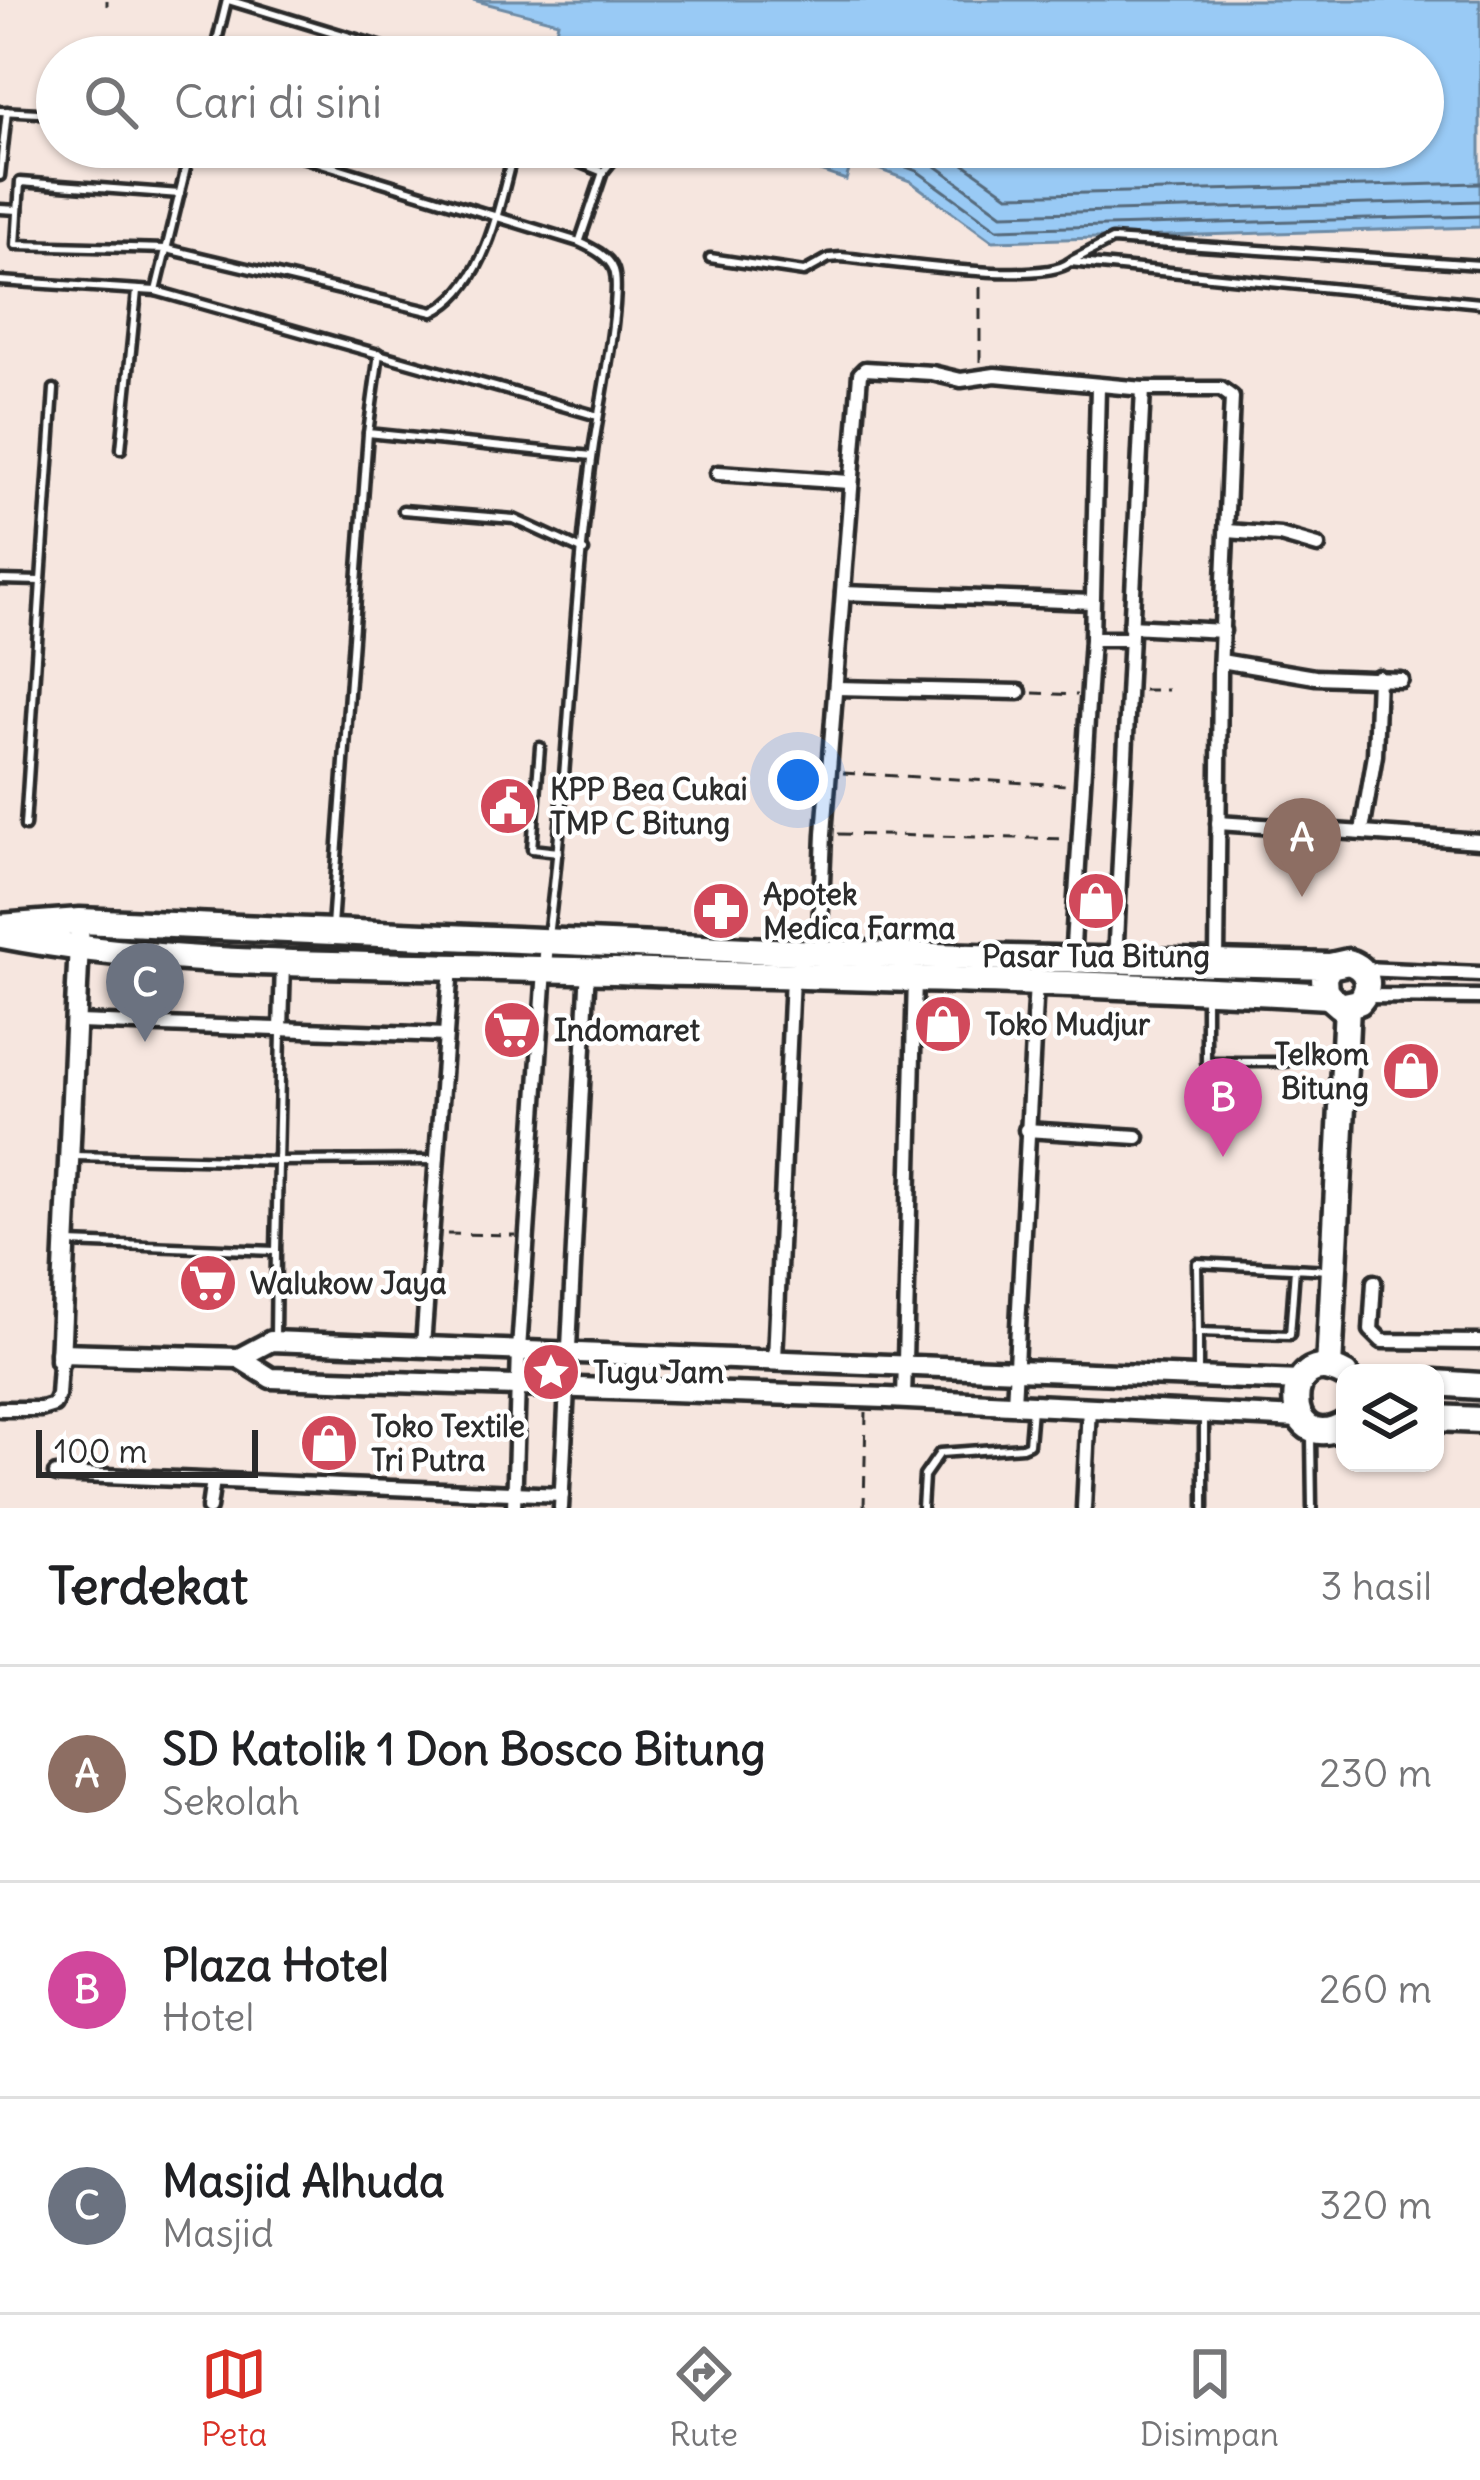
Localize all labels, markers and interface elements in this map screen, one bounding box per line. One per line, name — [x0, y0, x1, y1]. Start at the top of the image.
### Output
search box — [36, 36, 1444, 168]
icon: search — [78, 69, 144, 135]
text: Cari di sini — [174, 74, 382, 130]
your location — [768, 750, 828, 810]
place label: KPP Bea Cukai TMP C Bitung — [550, 770, 748, 842]
public building icon: KPP Bea Cukai TMP C Bitung — [477, 775, 539, 837]
pin: A — [1263, 798, 1341, 897]
shop icon: Pasar Tua Bitung — [1065, 870, 1127, 932]
place label: Apotek Medica Farma — [763, 875, 955, 947]
pharmacy icon: Apotek Medica Farma — [690, 880, 752, 942]
place label: Pasar Tua Bitung — [982, 937, 1210, 975]
pin: C — [106, 943, 184, 1042]
shop icon: Toko Mudjur — [912, 993, 974, 1055]
supermarket icon: Indomaret — [481, 999, 543, 1061]
place label: Toko Mudjur — [985, 1005, 1151, 1043]
place label: Indomaret — [554, 1011, 700, 1049]
place label: Telkom Bitung — [1274, 1035, 1369, 1107]
shop icon: Telkom Bitung — [1380, 1040, 1442, 1102]
pin: B — [1184, 1058, 1262, 1157]
supermarket icon: Walukow Jaya — [177, 1252, 239, 1314]
place label: Walukow Jaya — [250, 1264, 447, 1302]
place icon: Tugu Jam — [520, 1341, 582, 1403]
place label: Tugu Jam — [593, 1353, 724, 1391]
map controls — [1336, 1364, 1444, 1472]
button: layers — [1336, 1364, 1444, 1472]
place label: Toko Textile Tri Putra — [371, 1407, 525, 1479]
shop icon: Toko Textile Tri Putra — [298, 1412, 360, 1474]
scale bar — [36, 1424, 258, 1477]
text: 100 m — [54, 1430, 147, 1472]
text: Terdekat — [48, 1554, 248, 1618]
text: 3 hasil — [1321, 1562, 1432, 1611]
text: SD Katolik 1 Don Bosco Bitung — [162, 1721, 766, 1777]
text: A — [74, 1749, 100, 1798]
text: 230 m — [1319, 1749, 1432, 1798]
text: Sekolah — [162, 1777, 300, 1826]
text: Plaza Hotel — [162, 1937, 389, 1993]
text: B — [74, 1965, 100, 2014]
text: 260 m — [1319, 1965, 1432, 2014]
text: Hotel — [162, 1993, 254, 2042]
text: Masjid Alhuda — [162, 2153, 445, 2209]
text: C — [74, 2181, 100, 2230]
text: 320 m — [1319, 2181, 1432, 2230]
text: Masjid — [162, 2209, 274, 2258]
tab: Peta — [201, 2341, 267, 2455]
tab: Rute — [669, 2341, 738, 2455]
tab: Disimpan — [1140, 2341, 1279, 2455]

